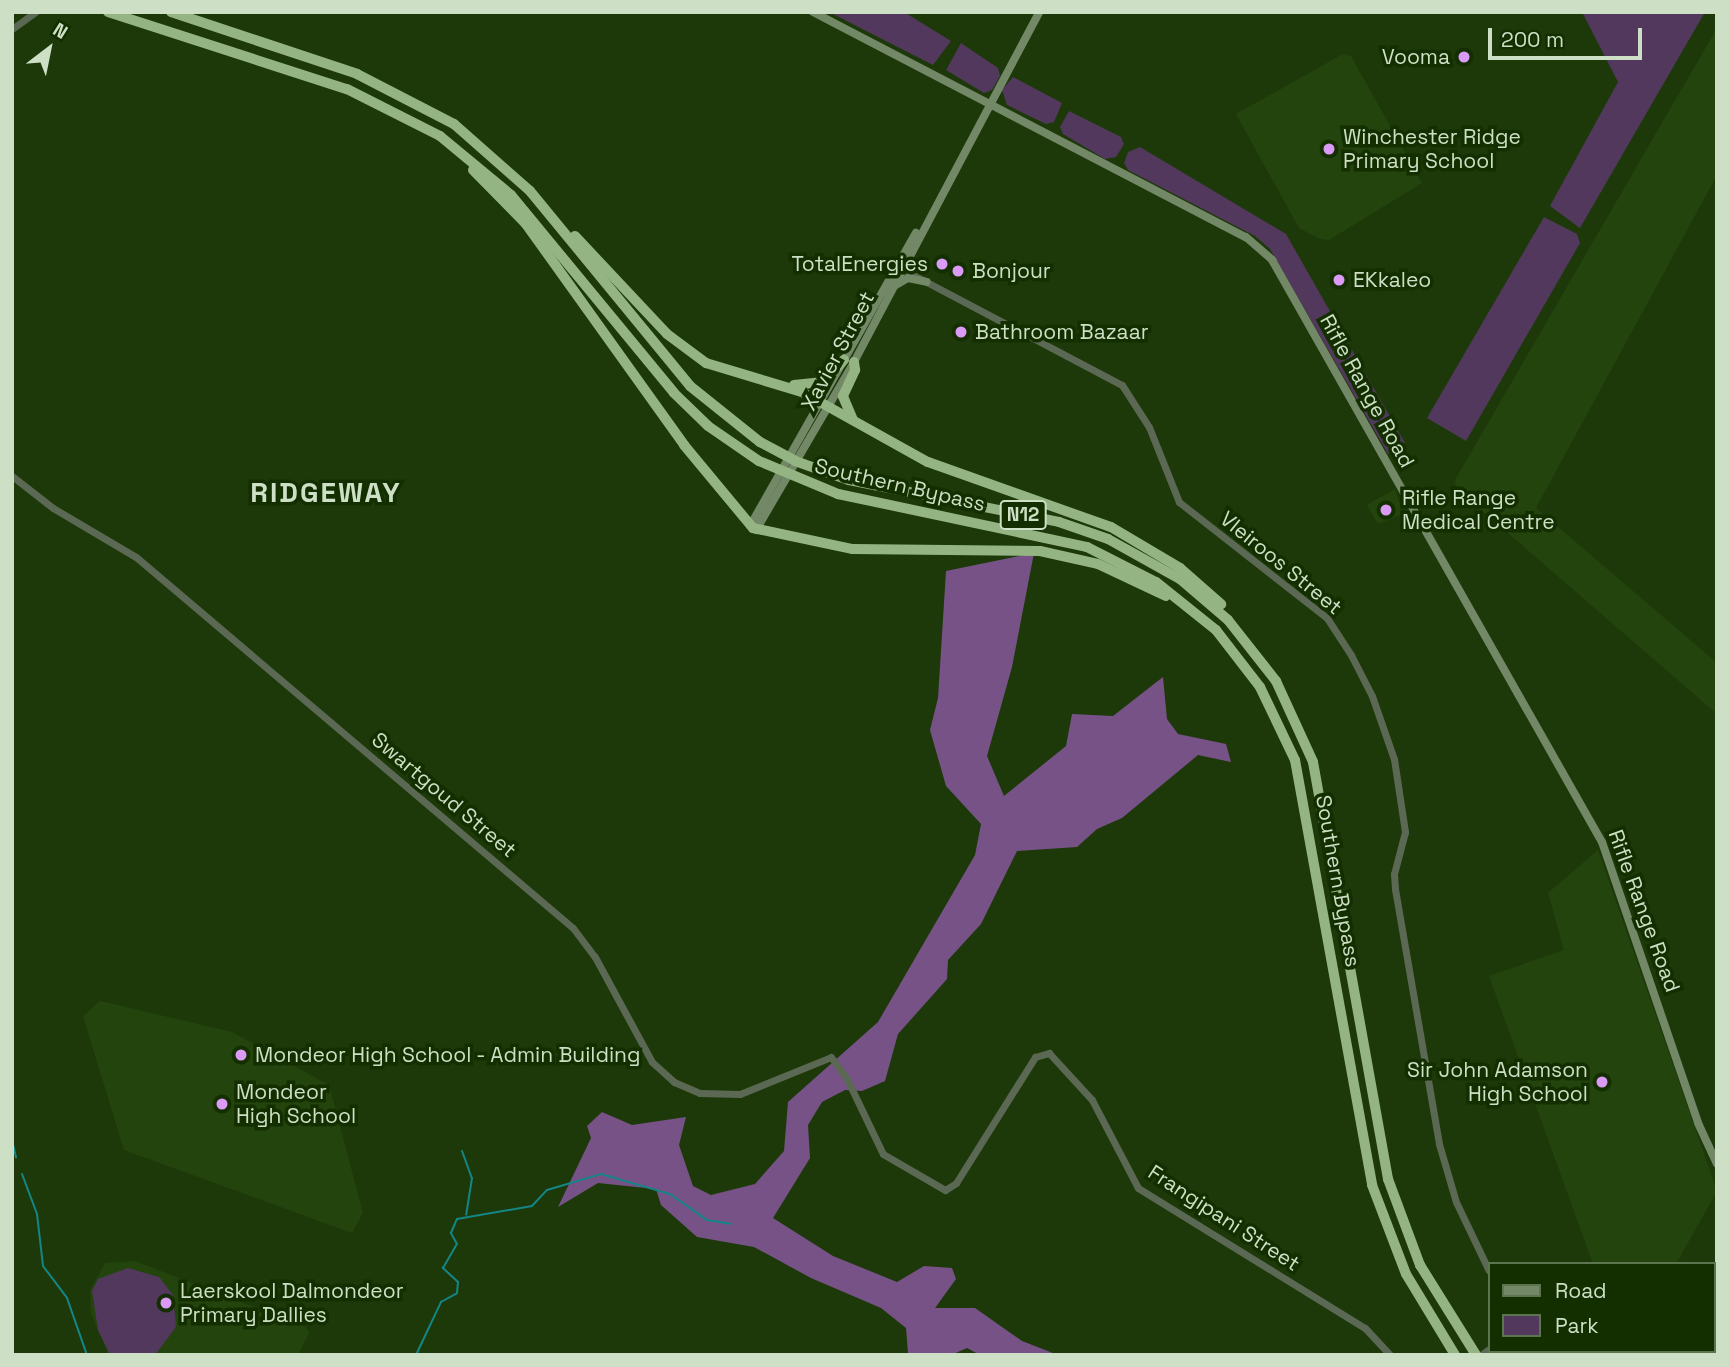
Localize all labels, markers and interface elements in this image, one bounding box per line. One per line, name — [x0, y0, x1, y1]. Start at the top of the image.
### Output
north arrow — [14, 14, 84, 84]
scale bar — [1491, 14, 1645, 58]
text: N — [48, 17, 72, 45]
text: 200 m — [1501, 26, 1564, 53]
place label: Vooma — [1382, 44, 1450, 70]
marker: Vooma — [1456, 49, 1472, 65]
place label: Winchester Ridge Primary School — [1343, 124, 1521, 174]
marker: Winchester Ridge Primary School — [1321, 141, 1337, 157]
place label: TotalEnergies — [792, 251, 928, 277]
marker: TotalEnergies — [934, 256, 950, 272]
place label: Bonjour — [972, 258, 1051, 284]
marker: Bonjour — [950, 263, 966, 279]
place label: EKkaleo — [1353, 267, 1431, 293]
marker: EKkaleo — [1331, 272, 1347, 288]
street label: Xavier Street — [796, 287, 880, 415]
street label: Rifle Range Road — [1314, 310, 1420, 472]
place label: Bathroom Bazaar — [975, 319, 1149, 345]
marker: Bathroom Bazaar — [953, 324, 969, 340]
street label: Southern Bypass — [812, 453, 988, 517]
district label: RIDGEWAY — [251, 475, 401, 509]
place label: Rifle Range Medical Centre — [1402, 485, 1555, 535]
road number: N12 — [998, 500, 1048, 530]
marker: Rifle Range Medical Centre — [1376, 500, 1396, 520]
street label: Vleiroos Street — [1215, 506, 1347, 620]
street label: Swartgoud Street — [366, 727, 522, 863]
street label: Southern Bypass — [1310, 793, 1366, 969]
street label: Rifle Range Road — [1603, 826, 1685, 996]
place label: Mondeor High School - Admin Building — [255, 1042, 642, 1068]
marker: Mondeor High School - Admin Building — [233, 1047, 249, 1063]
place label: Sir John Adamson High School — [1407, 1057, 1588, 1107]
marker: Sir John Adamson High School — [1594, 1074, 1610, 1090]
place label: Mondeor High School — [236, 1079, 356, 1129]
marker: Mondeor High School — [214, 1096, 230, 1112]
street label: Frangipani Street — [1143, 1160, 1305, 1276]
legend — [1488, 1262, 1715, 1353]
text: Road — [1555, 1277, 1607, 1304]
place label: Laerskool Dalmondeor Primary Dallies — [180, 1278, 404, 1328]
marker: Laerskool Dalmondeor Primary Dallies — [158, 1295, 174, 1311]
text: Park — [1555, 1312, 1599, 1339]

